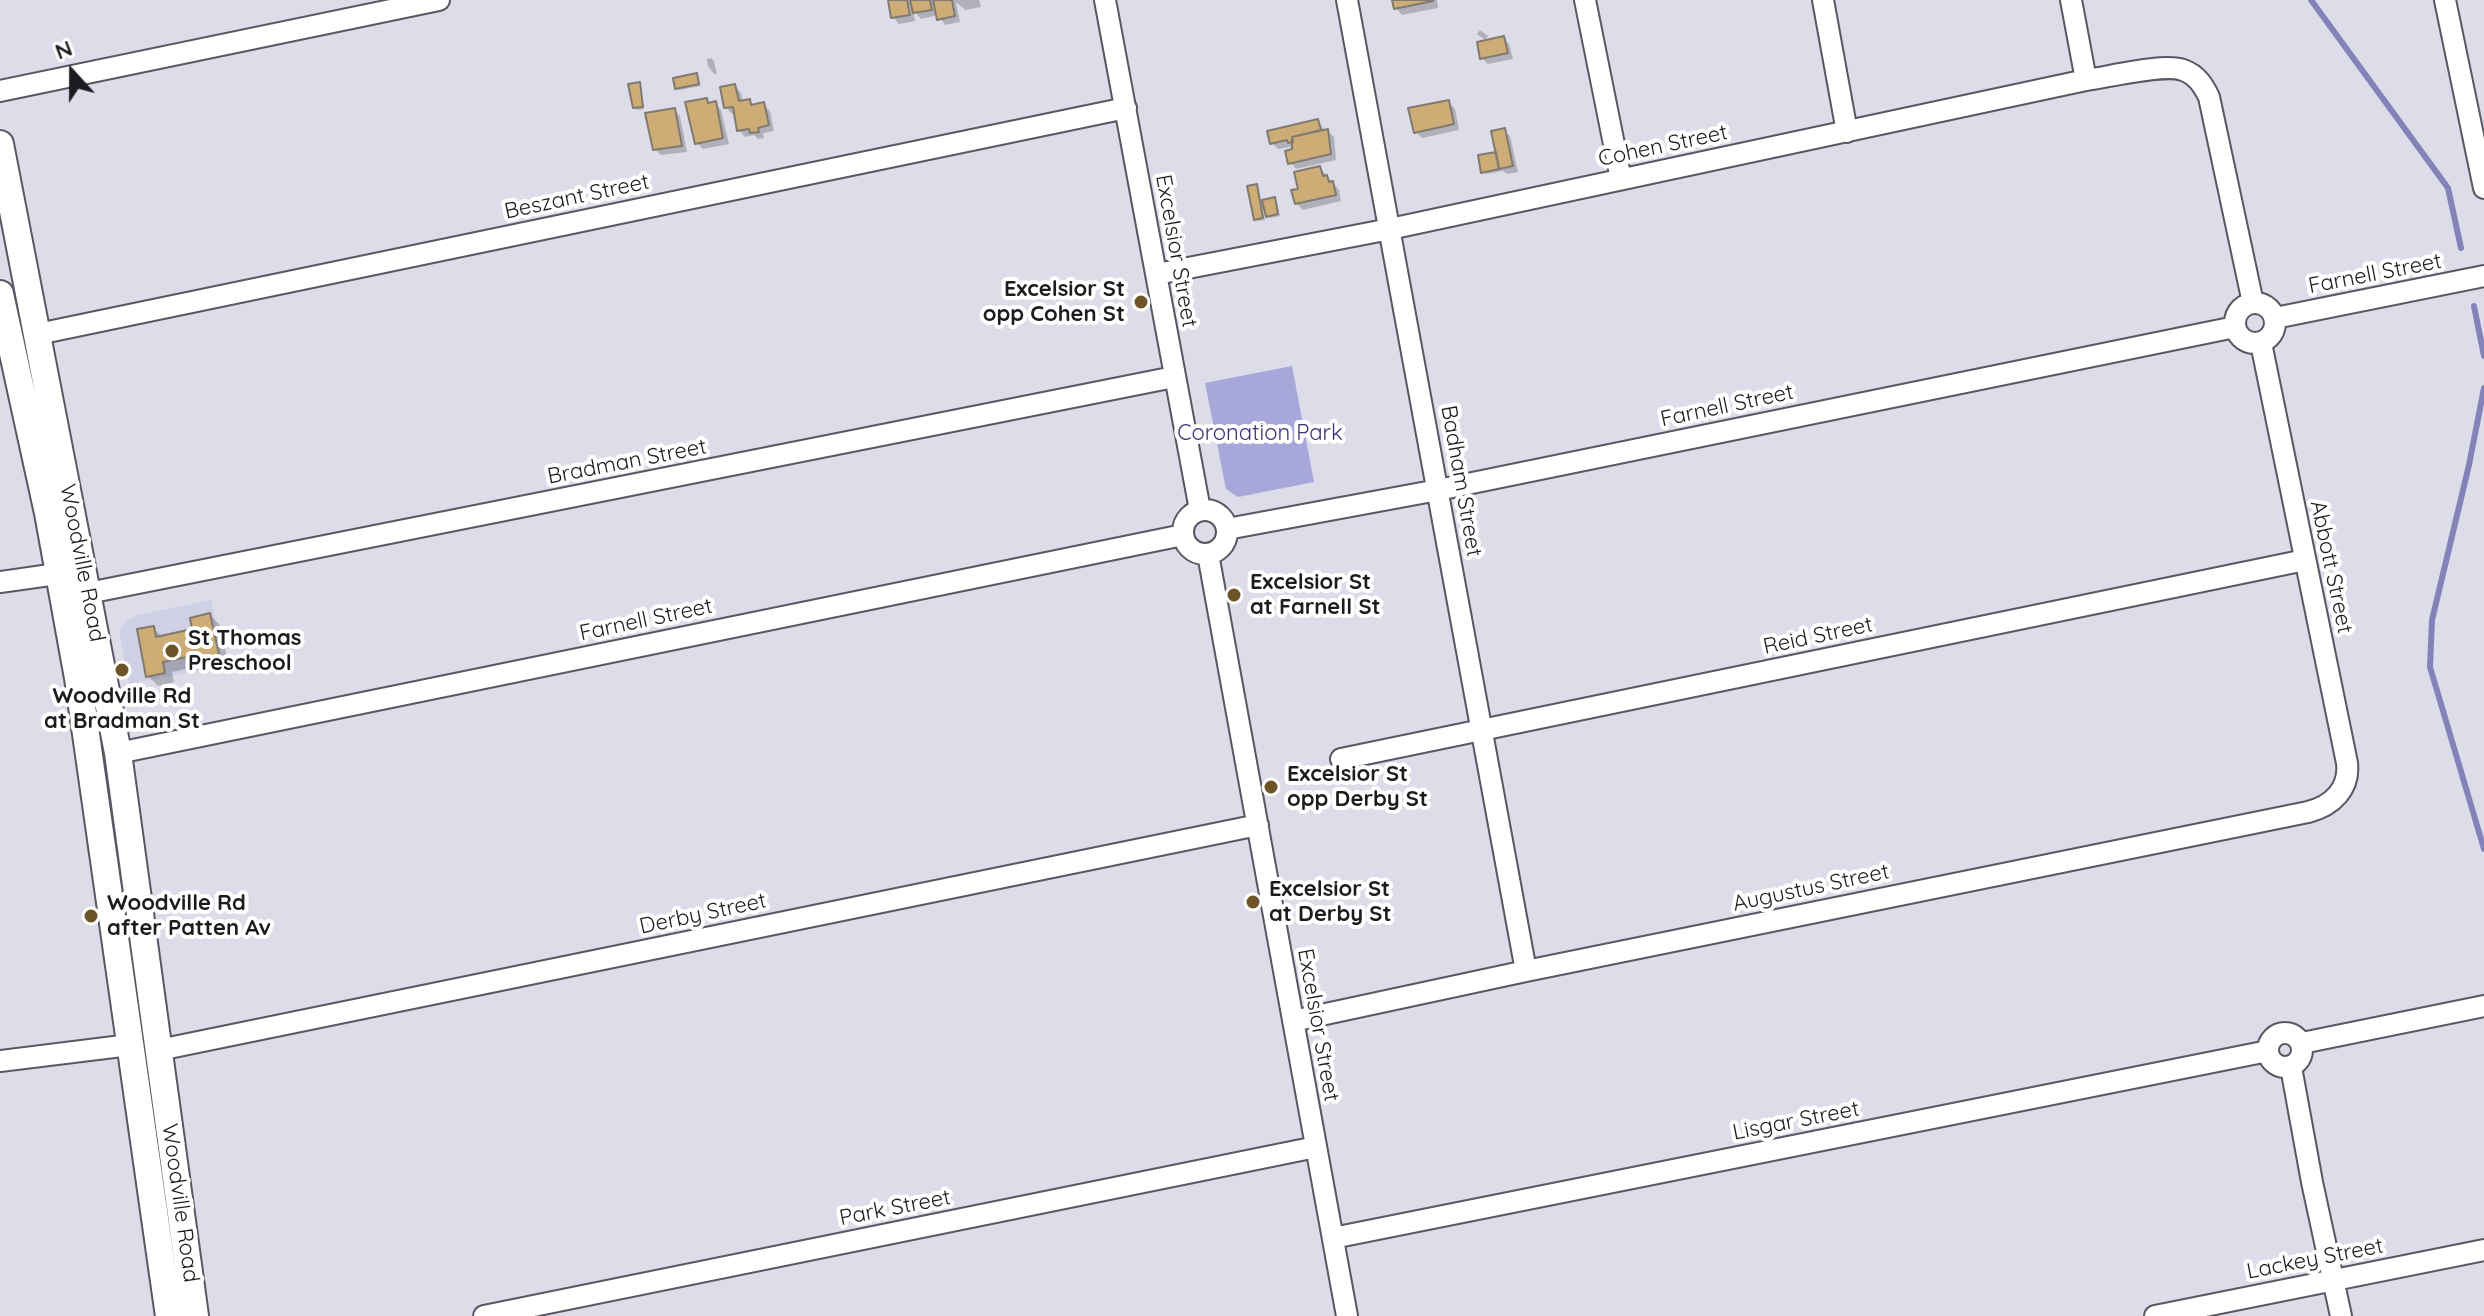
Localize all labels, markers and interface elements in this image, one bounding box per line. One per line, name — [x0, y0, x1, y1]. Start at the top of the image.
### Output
north arrow — [32, 32, 112, 112]
text: N — [51, 34, 76, 66]
street label: Cohen Street — [1596, 119, 1730, 173]
street label: Beszant Street — [502, 169, 652, 225]
street label: Excelsior Street — [1150, 173, 1202, 329]
street label: Farnell Street — [2306, 248, 2444, 300]
place label: Excelsior St opp Cohen St — [983, 276, 1125, 328]
marker: Excelsior St opp Cohen St — [1132, 293, 1150, 311]
street label: Farnell Street — [1658, 379, 1796, 433]
street label: Badham Street — [1435, 403, 1487, 559]
park label: Coronation Park — [1177, 420, 1343, 446]
street label: Bradman Street — [545, 434, 709, 490]
street label: Woodville Road — [54, 482, 110, 644]
street label: Abbott Street — [2304, 498, 2358, 636]
place label: Excelsior St at Farnell St — [1250, 569, 1381, 620]
marker: Excelsior St at Farnell St — [1225, 586, 1243, 604]
street label: Farnell Street — [577, 593, 715, 647]
street label: Reid Street — [1761, 612, 1875, 660]
place label: St Thomas Preschool — [188, 625, 301, 676]
marker: St Thomas Preschool — [163, 642, 181, 660]
marker: Woodville Rd at Bradman St — [113, 661, 131, 679]
place label: Woodville Rd at Bradman St — [44, 683, 200, 734]
place label: Excelsior St opp Derby St — [1287, 761, 1428, 812]
marker: Excelsior St opp Derby St — [1262, 778, 1280, 796]
street label: Augustus Street — [1730, 859, 1892, 917]
place label: Excelsior St at Derby St — [1269, 876, 1391, 928]
street label: Derby Street — [637, 888, 769, 940]
place label: Woodville Rd after Patten Av — [107, 890, 271, 942]
marker: Excelsior St at Derby St — [1244, 893, 1262, 911]
marker: Woodville Rd after Patten Av — [82, 907, 100, 925]
street label: Excelsior Street — [1292, 947, 1344, 1103]
street label: Lisgar Street — [1731, 1096, 1861, 1146]
street label: Woodville Road — [156, 1122, 204, 1284]
street label: Park Street — [837, 1184, 953, 1232]
street label: Lackey Street — [2244, 1233, 2386, 1285]

